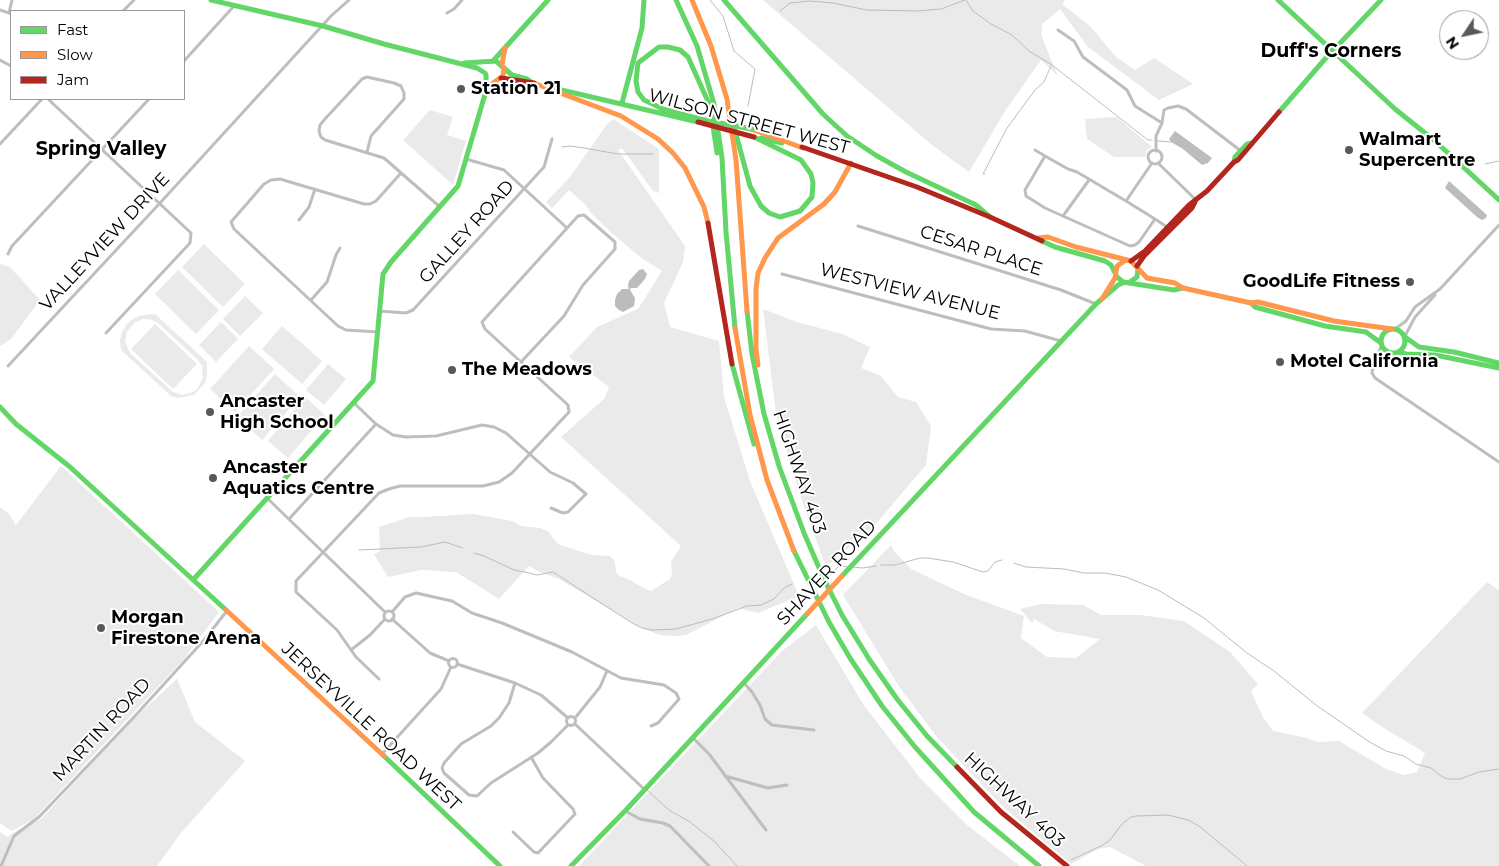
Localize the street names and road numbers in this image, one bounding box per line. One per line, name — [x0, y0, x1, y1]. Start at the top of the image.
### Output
street label: WILSON STREET WEST — [646, 85, 852, 159]
street label: VALLEYVIEW DRIVE — [35, 169, 175, 315]
street label: GALLEY ROAD — [415, 176, 519, 288]
street label: CESAR PLACE — [917, 221, 1045, 281]
street label: WESTVIEW AVENUE — [818, 259, 1002, 325]
street label: HIGHWAY 403 — [768, 407, 830, 537]
street label: SHAVER ROAD — [773, 516, 881, 630]
street label: JERSEYVILLE ROAD WEST — [277, 638, 465, 816]
street label: MARTIN ROAD — [48, 674, 156, 786]
street label: HIGHWAY 403 — [959, 748, 1069, 852]

